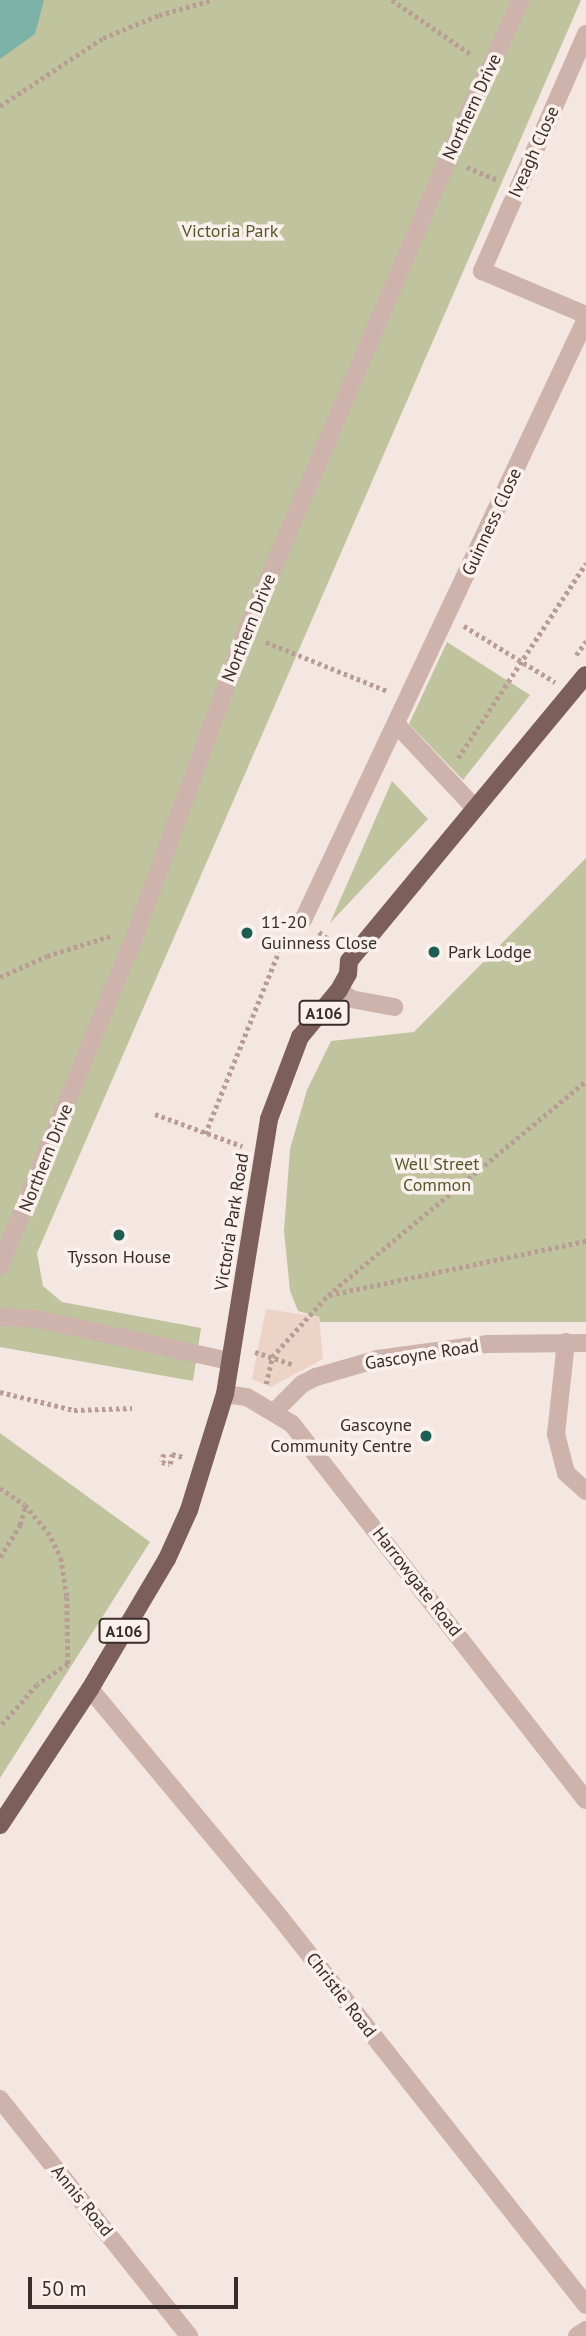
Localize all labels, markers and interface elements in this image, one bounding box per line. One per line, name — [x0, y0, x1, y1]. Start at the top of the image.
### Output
street label: Northern Drive — [438, 50, 506, 164]
street label: Iveagh Close — [504, 103, 564, 201]
park label: Victoria Park — [182, 220, 278, 242]
street label: Guinness Close — [458, 465, 526, 579]
street label: Northern Drive — [218, 571, 280, 685]
place label: 11-20 Guinness Close — [261, 912, 377, 954]
marker: 11-20 Guinness Close — [239, 925, 255, 941]
place label: Park Lodge — [448, 941, 532, 963]
marker: Park Lodge — [426, 944, 442, 960]
road number: A106 — [298, 1001, 350, 1026]
street label: Northern Drive — [15, 1101, 77, 1215]
street label: Victoria Park Road — [210, 1151, 254, 1293]
park label: Well Street Common — [395, 1154, 479, 1196]
marker: Tysson House — [111, 1227, 127, 1243]
place label: Tysson House — [67, 1246, 171, 1268]
street label: Gascoyne Road — [364, 1335, 480, 1375]
place label: Gascoyne Community Centre — [270, 1415, 412, 1458]
marker: Gascoyne Community Centre — [418, 1428, 434, 1444]
street label: Harrowgate Road — [368, 1523, 466, 1641]
road number: A106 — [98, 1618, 150, 1644]
street label: Christie Road — [301, 1948, 381, 2042]
street label: Annis Road — [47, 2161, 117, 2241]
scale bar — [32, 2262, 242, 2306]
text: 50 m — [41, 2275, 87, 2302]

